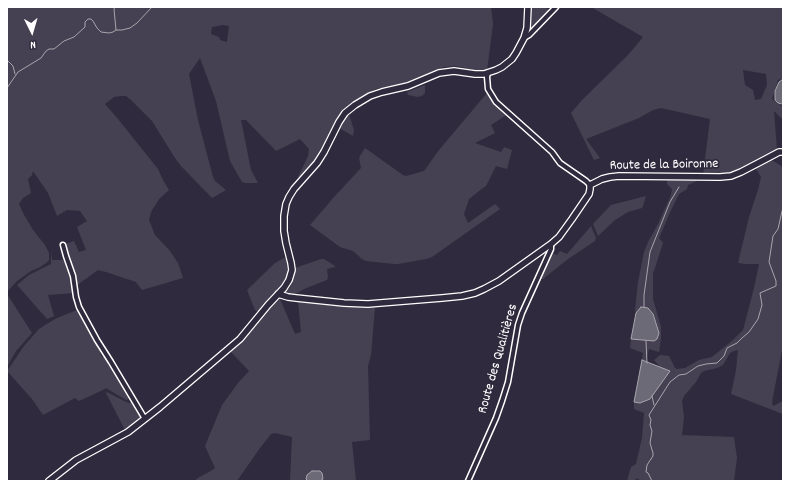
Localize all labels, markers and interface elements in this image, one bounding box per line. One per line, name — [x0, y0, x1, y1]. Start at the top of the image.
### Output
north arrow — [12, 12, 52, 52]
text: N — [30, 36, 36, 52]
street label: Route de la Boironne — [610, 157, 718, 175]
street label: Route des Qualitières — [475, 302, 523, 416]

